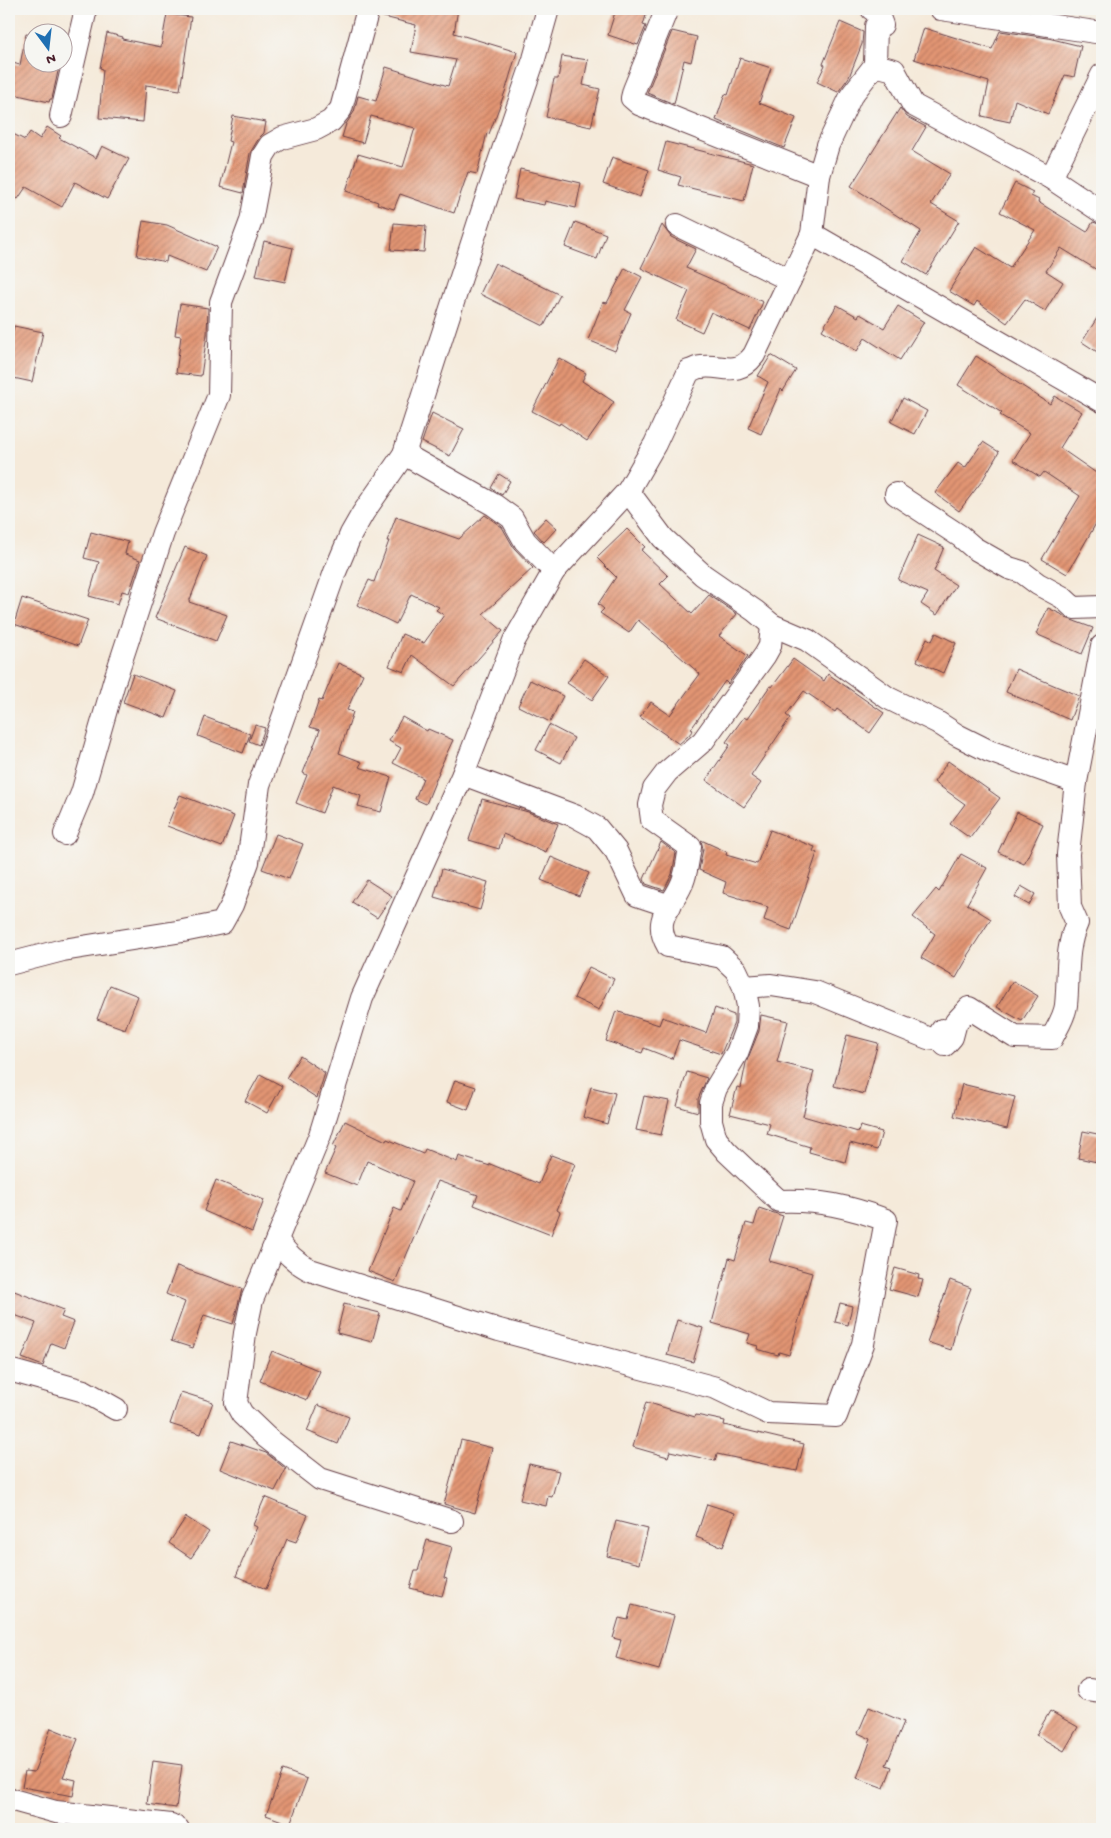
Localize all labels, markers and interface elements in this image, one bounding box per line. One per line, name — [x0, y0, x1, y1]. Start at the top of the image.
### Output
north arrow — [22, 22, 72, 72]
text: N — [44, 49, 57, 68]

